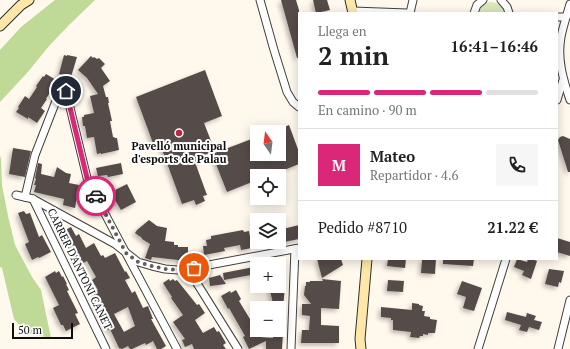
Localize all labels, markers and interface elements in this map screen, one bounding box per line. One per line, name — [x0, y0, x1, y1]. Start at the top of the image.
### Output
text: Llega en — [318, 22, 366, 40]
text: 16:41–16:46 — [451, 36, 538, 56]
text: 2 min — [318, 38, 389, 72]
pin — [49, 74, 83, 108]
icon: home — [55, 80, 77, 102]
text: En camino · 90 m — [318, 101, 417, 119]
north arrow — [250, 125, 286, 161]
map controls — [250, 125, 286, 337]
marker: Pavelló municipal d'esports de Palau — [174, 128, 184, 138]
place label: Pavelló municipal d'esports de Palau — [131, 139, 227, 166]
button: phone — [496, 144, 538, 186]
text: Mateo — [370, 146, 415, 166]
text: M — [332, 155, 346, 175]
text: Repartidor · 4.6 — [370, 166, 459, 184]
button: locate — [250, 169, 286, 205]
courier — [76, 176, 116, 216]
icon: car — [85, 185, 107, 207]
street label: CARRER D'ANTONI CANET — [44, 206, 116, 332]
button: layers — [250, 213, 286, 249]
text: Pedido #8710 — [318, 217, 407, 237]
text: 21.22 € — [487, 217, 538, 237]
pin — [177, 251, 211, 285]
icon: bag — [183, 257, 205, 279]
button: + — [250, 257, 286, 293]
button: − — [250, 301, 286, 337]
scale bar — [12, 321, 73, 340]
text: 50 m — [18, 323, 42, 337]

